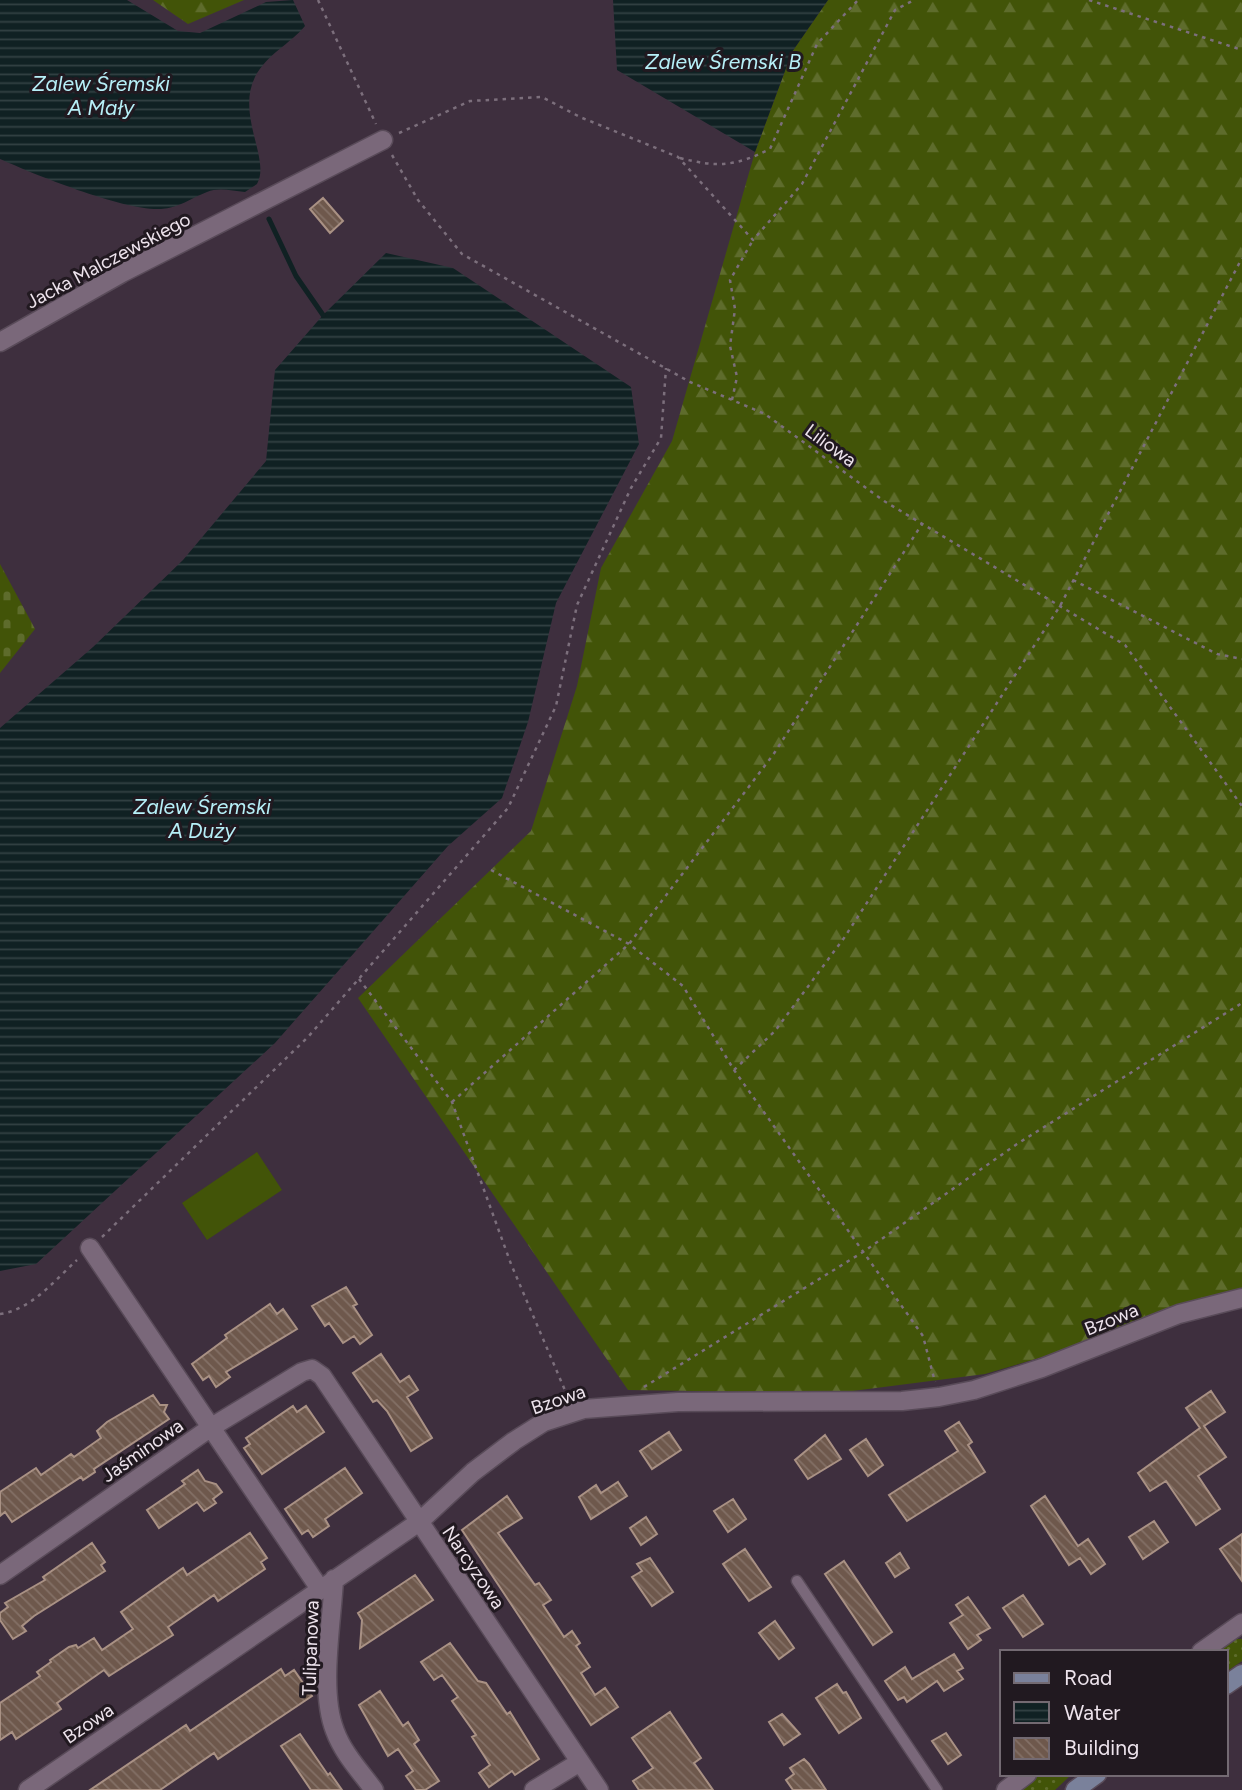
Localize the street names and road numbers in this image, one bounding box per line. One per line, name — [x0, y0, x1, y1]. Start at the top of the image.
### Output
street label: Jacka Malczewskiego — [22, 207, 194, 313]
street label: Liliowa — [800, 419, 861, 472]
street label: Bzowa — [1081, 1298, 1141, 1341]
street label: Bzowa — [528, 1379, 588, 1419]
street label: Jaśminowa — [97, 1414, 188, 1487]
street label: Narcyzowa — [437, 1521, 510, 1613]
street label: Tulipanowa — [297, 1600, 324, 1696]
street label: Bzowa — [59, 1698, 118, 1749]

